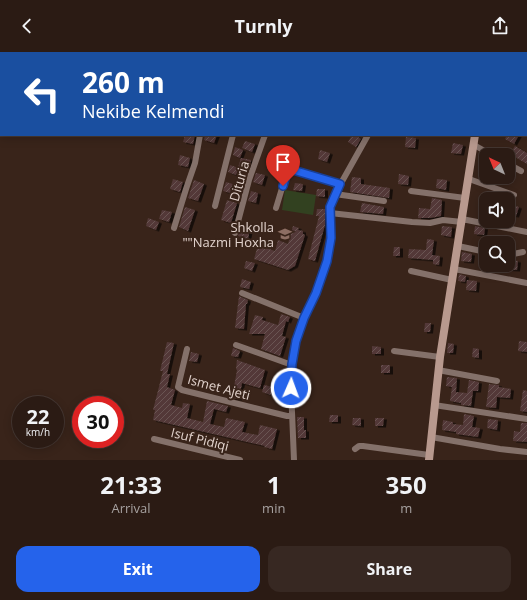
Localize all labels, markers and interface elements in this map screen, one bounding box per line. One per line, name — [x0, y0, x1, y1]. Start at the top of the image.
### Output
text: Turnly — [235, 14, 293, 38]
icon: back — [16, 15, 38, 37]
icon: share — [489, 15, 511, 37]
text: 260 m — [82, 63, 165, 101]
icon: left — [16, 68, 68, 120]
text: Nekibe Kelmendi — [82, 99, 225, 123]
pin — [266, 145, 300, 186]
north arrow — [479, 148, 515, 184]
map controls — [479, 148, 515, 272]
icon: arrive — [272, 151, 294, 173]
street label: Dituria — [225, 159, 253, 203]
button: sound — [479, 192, 515, 228]
place label: Shkolla ""Nazmi Hoxha — [182, 218, 274, 251]
school or university icon: Shkolla ""Nazmi Hoxha — [277, 226, 293, 242]
button: search — [479, 236, 515, 272]
position arrow — [270, 367, 312, 409]
street label: Ismet Ajeti — [186, 370, 252, 404]
speed limit sign: 30 — [72, 396, 124, 448]
text: 22 — [27, 403, 49, 430]
street label: Isuf Pidiqi — [169, 423, 231, 455]
text: km/h — [26, 425, 50, 439]
text: 21:33 — [100, 468, 162, 501]
text: 1 — [267, 468, 281, 501]
text: 350 — [386, 468, 427, 501]
text: Arrival — [111, 499, 151, 517]
text: min — [262, 499, 285, 517]
text: m — [400, 499, 412, 517]
button: Exit — [16, 546, 260, 592]
button: Share — [268, 546, 511, 592]

